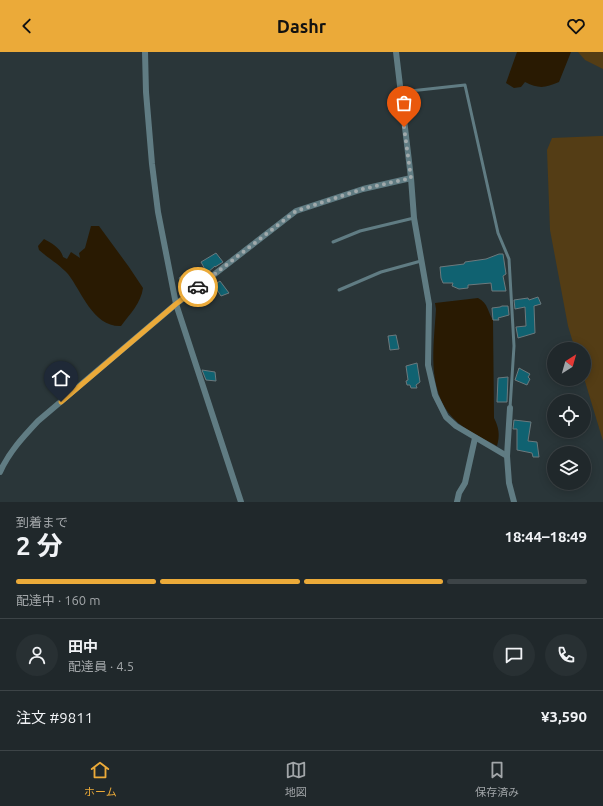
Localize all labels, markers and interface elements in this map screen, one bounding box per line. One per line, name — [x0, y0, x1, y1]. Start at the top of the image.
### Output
icon: back — [16, 15, 38, 37]
icon: heart — [565, 15, 587, 37]
text: Dashr — [277, 16, 326, 36]
pin — [387, 86, 421, 127]
icon: bag — [393, 92, 415, 114]
courier — [178, 267, 218, 307]
icon: car — [187, 276, 209, 298]
north arrow — [547, 342, 591, 386]
map controls — [547, 342, 591, 490]
pin — [44, 361, 78, 402]
icon: home — [50, 367, 72, 389]
button: locate — [547, 394, 591, 438]
button: layers — [547, 446, 591, 490]
text: 到着まで — [16, 515, 68, 529]
text: 18:44–18:49 — [504, 528, 587, 545]
text: 2 分 — [16, 531, 63, 560]
text: 配達中 · 160 m — [16, 593, 100, 607]
button: person — [16, 634, 58, 676]
button: chat — [493, 634, 535, 676]
button: phone — [545, 634, 587, 676]
text: 田中 — [68, 638, 98, 655]
text: 配達員 · 4.5 — [68, 659, 134, 673]
text: ¥3,590 — [541, 708, 587, 725]
text: 注文 #9811 — [16, 709, 93, 726]
tab: ホーム — [84, 759, 117, 799]
tab: 地図 — [285, 759, 307, 799]
tab: 保存済み — [475, 759, 519, 799]

